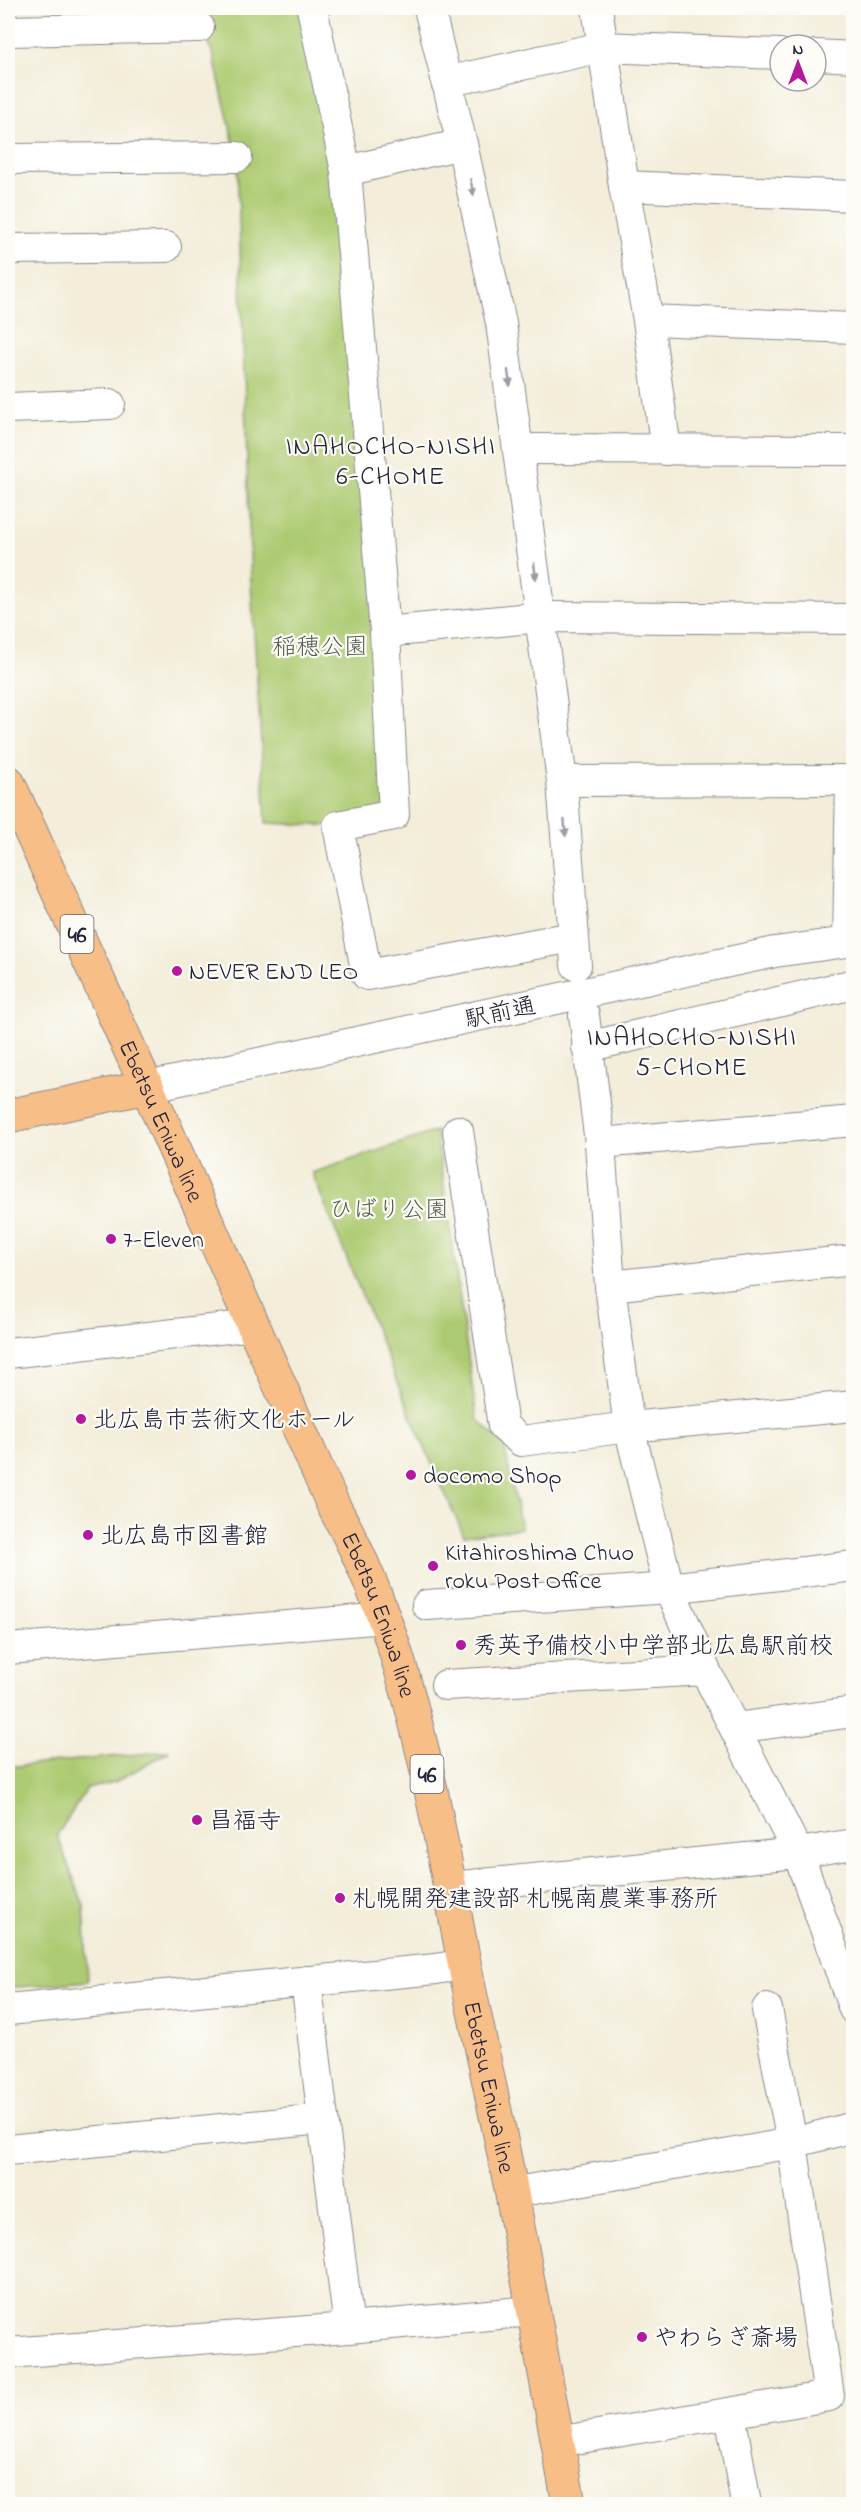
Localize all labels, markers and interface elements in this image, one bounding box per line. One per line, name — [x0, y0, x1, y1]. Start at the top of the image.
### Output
north arrow — [768, 33, 828, 93]
text: N — [793, 38, 804, 62]
one-way arrow — [467, 178, 477, 196]
one-way arrow — [505, 369, 514, 388]
district label: INAHOCHO-NISHI 6-CHOME — [286, 429, 496, 497]
one-way arrow — [530, 562, 539, 581]
park label: 稲穂公園 — [272, 631, 368, 666]
one-way arrow — [560, 818, 570, 837]
road number: 46 — [60, 915, 94, 953]
place label: NEVER END LEO — [189, 956, 358, 991]
marker: NEVER END LEO — [170, 964, 184, 978]
street label: 駅前通 — [462, 990, 539, 1039]
district label: INAHOCHO-NISHI 5-CHOME — [587, 1020, 797, 1088]
street label: Ebetsu Eniwa line — [108, 1035, 211, 1209]
park label: ひばり公園 — [329, 1194, 449, 1229]
place label: 7-Eleven — [123, 1224, 204, 1259]
marker: 7-Eleven — [104, 1232, 118, 1246]
place label: 北広島市芸術文化ホール — [93, 1404, 356, 1439]
marker: 北広島市芸術文化ホール — [74, 1412, 88, 1426]
place label: docomo Shop — [423, 1460, 562, 1495]
marker: docomo Shop — [404, 1468, 418, 1482]
place label: 北広島市図書館 — [100, 1520, 268, 1555]
street label: Ebetsu Eniwa line — [330, 1527, 423, 1702]
marker: 北広島市図書館 — [81, 1528, 95, 1542]
place label: Kitahiroshima Chuo roku Post Office — [445, 1537, 634, 1600]
marker: Kitahiroshima Chuo roku Post Office — [426, 1559, 440, 1573]
place label: 秀英予備校小中学部北広島駅前校 — [473, 1630, 833, 1665]
marker: 秀英予備校小中学部北広島駅前校 — [454, 1638, 468, 1652]
road number: 46 — [410, 1755, 444, 1793]
place label: 昌福寺 — [209, 1805, 281, 1840]
marker: 昌福寺 — [190, 1813, 204, 1827]
place label: 札幌開発建設部 札幌南農業事務所 — [352, 1883, 718, 1918]
marker: 札幌開発建設部 札幌南農業事務所 — [333, 1891, 347, 1905]
street label: Ebetsu Eniwa line — [452, 1998, 522, 2177]
place label: やわらぎ斎場 — [654, 2322, 798, 2357]
marker: やわらぎ斎場 — [635, 2330, 649, 2344]

